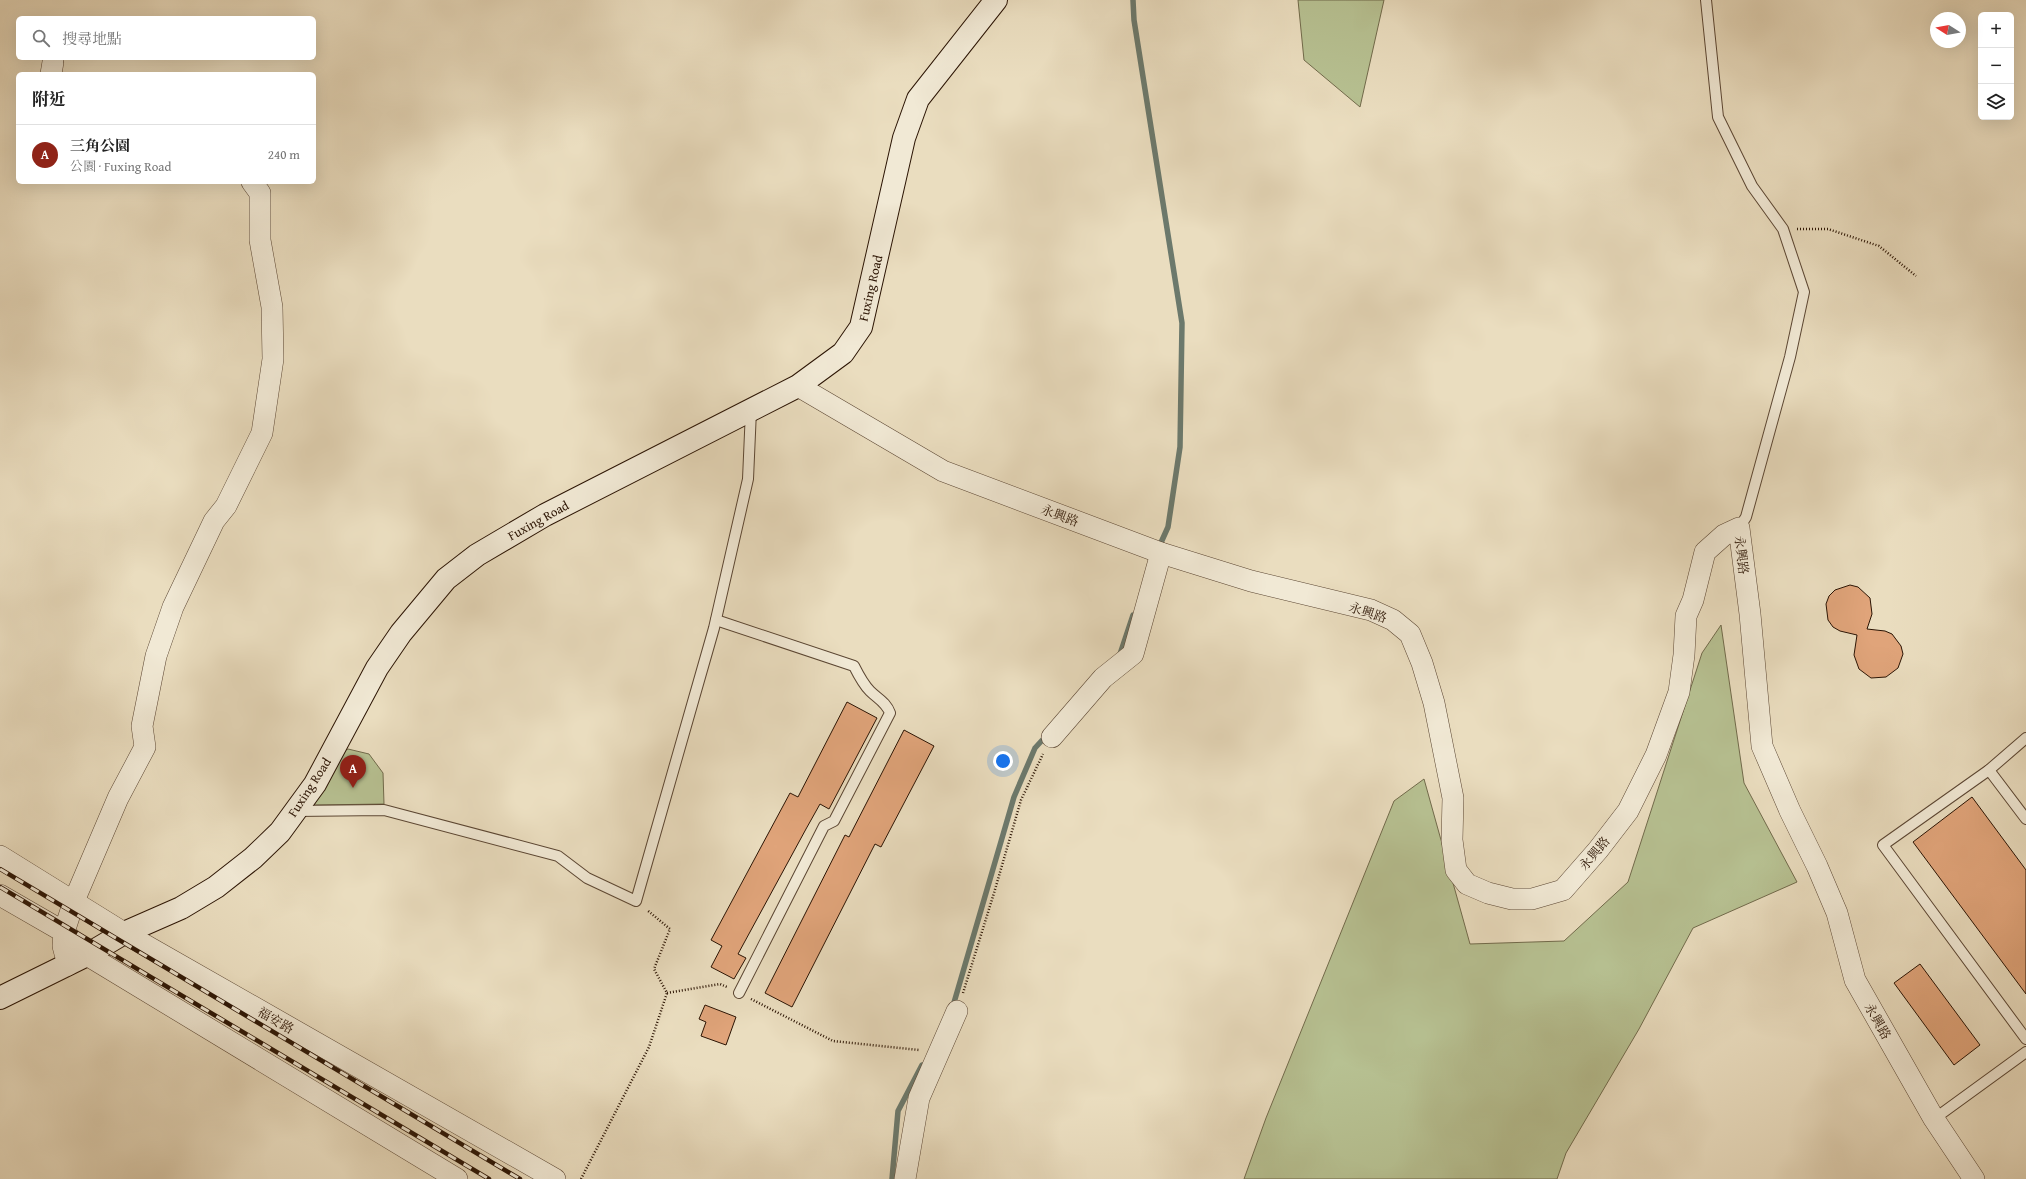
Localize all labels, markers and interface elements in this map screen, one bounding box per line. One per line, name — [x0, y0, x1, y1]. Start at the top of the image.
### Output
north arrow — [1930, 12, 1966, 48]
map controls — [1978, 12, 2014, 120]
button: + — [1978, 12, 2014, 48]
search box — [16, 16, 316, 60]
icon: search — [30, 27, 52, 49]
text: 搜尋地點 — [62, 28, 122, 49]
button: − — [1978, 48, 2014, 84]
button: layers — [1978, 84, 2014, 120]
text: 附近 — [32, 86, 66, 111]
text: 三角公園 — [70, 135, 130, 156]
text: A — [41, 145, 49, 164]
text: 240 m — [268, 145, 300, 164]
text: 公園 · Fuxing Road — [70, 157, 171, 176]
street label: Fuxing Road — [854, 253, 887, 323]
street label: Fuxing Road — [504, 496, 572, 545]
street label: 永興路 — [1038, 500, 1081, 531]
street label: 永興路 — [1730, 535, 1753, 576]
street label: 永興路 — [1346, 597, 1389, 628]
your location — [993, 751, 1013, 771]
street label: Fuxing Road — [283, 754, 336, 821]
pin: A — [340, 755, 366, 788]
street label: 永興路 — [1575, 832, 1614, 874]
street label: 永興路 — [1860, 1000, 1896, 1043]
street label: 福安路 — [254, 1002, 297, 1038]

